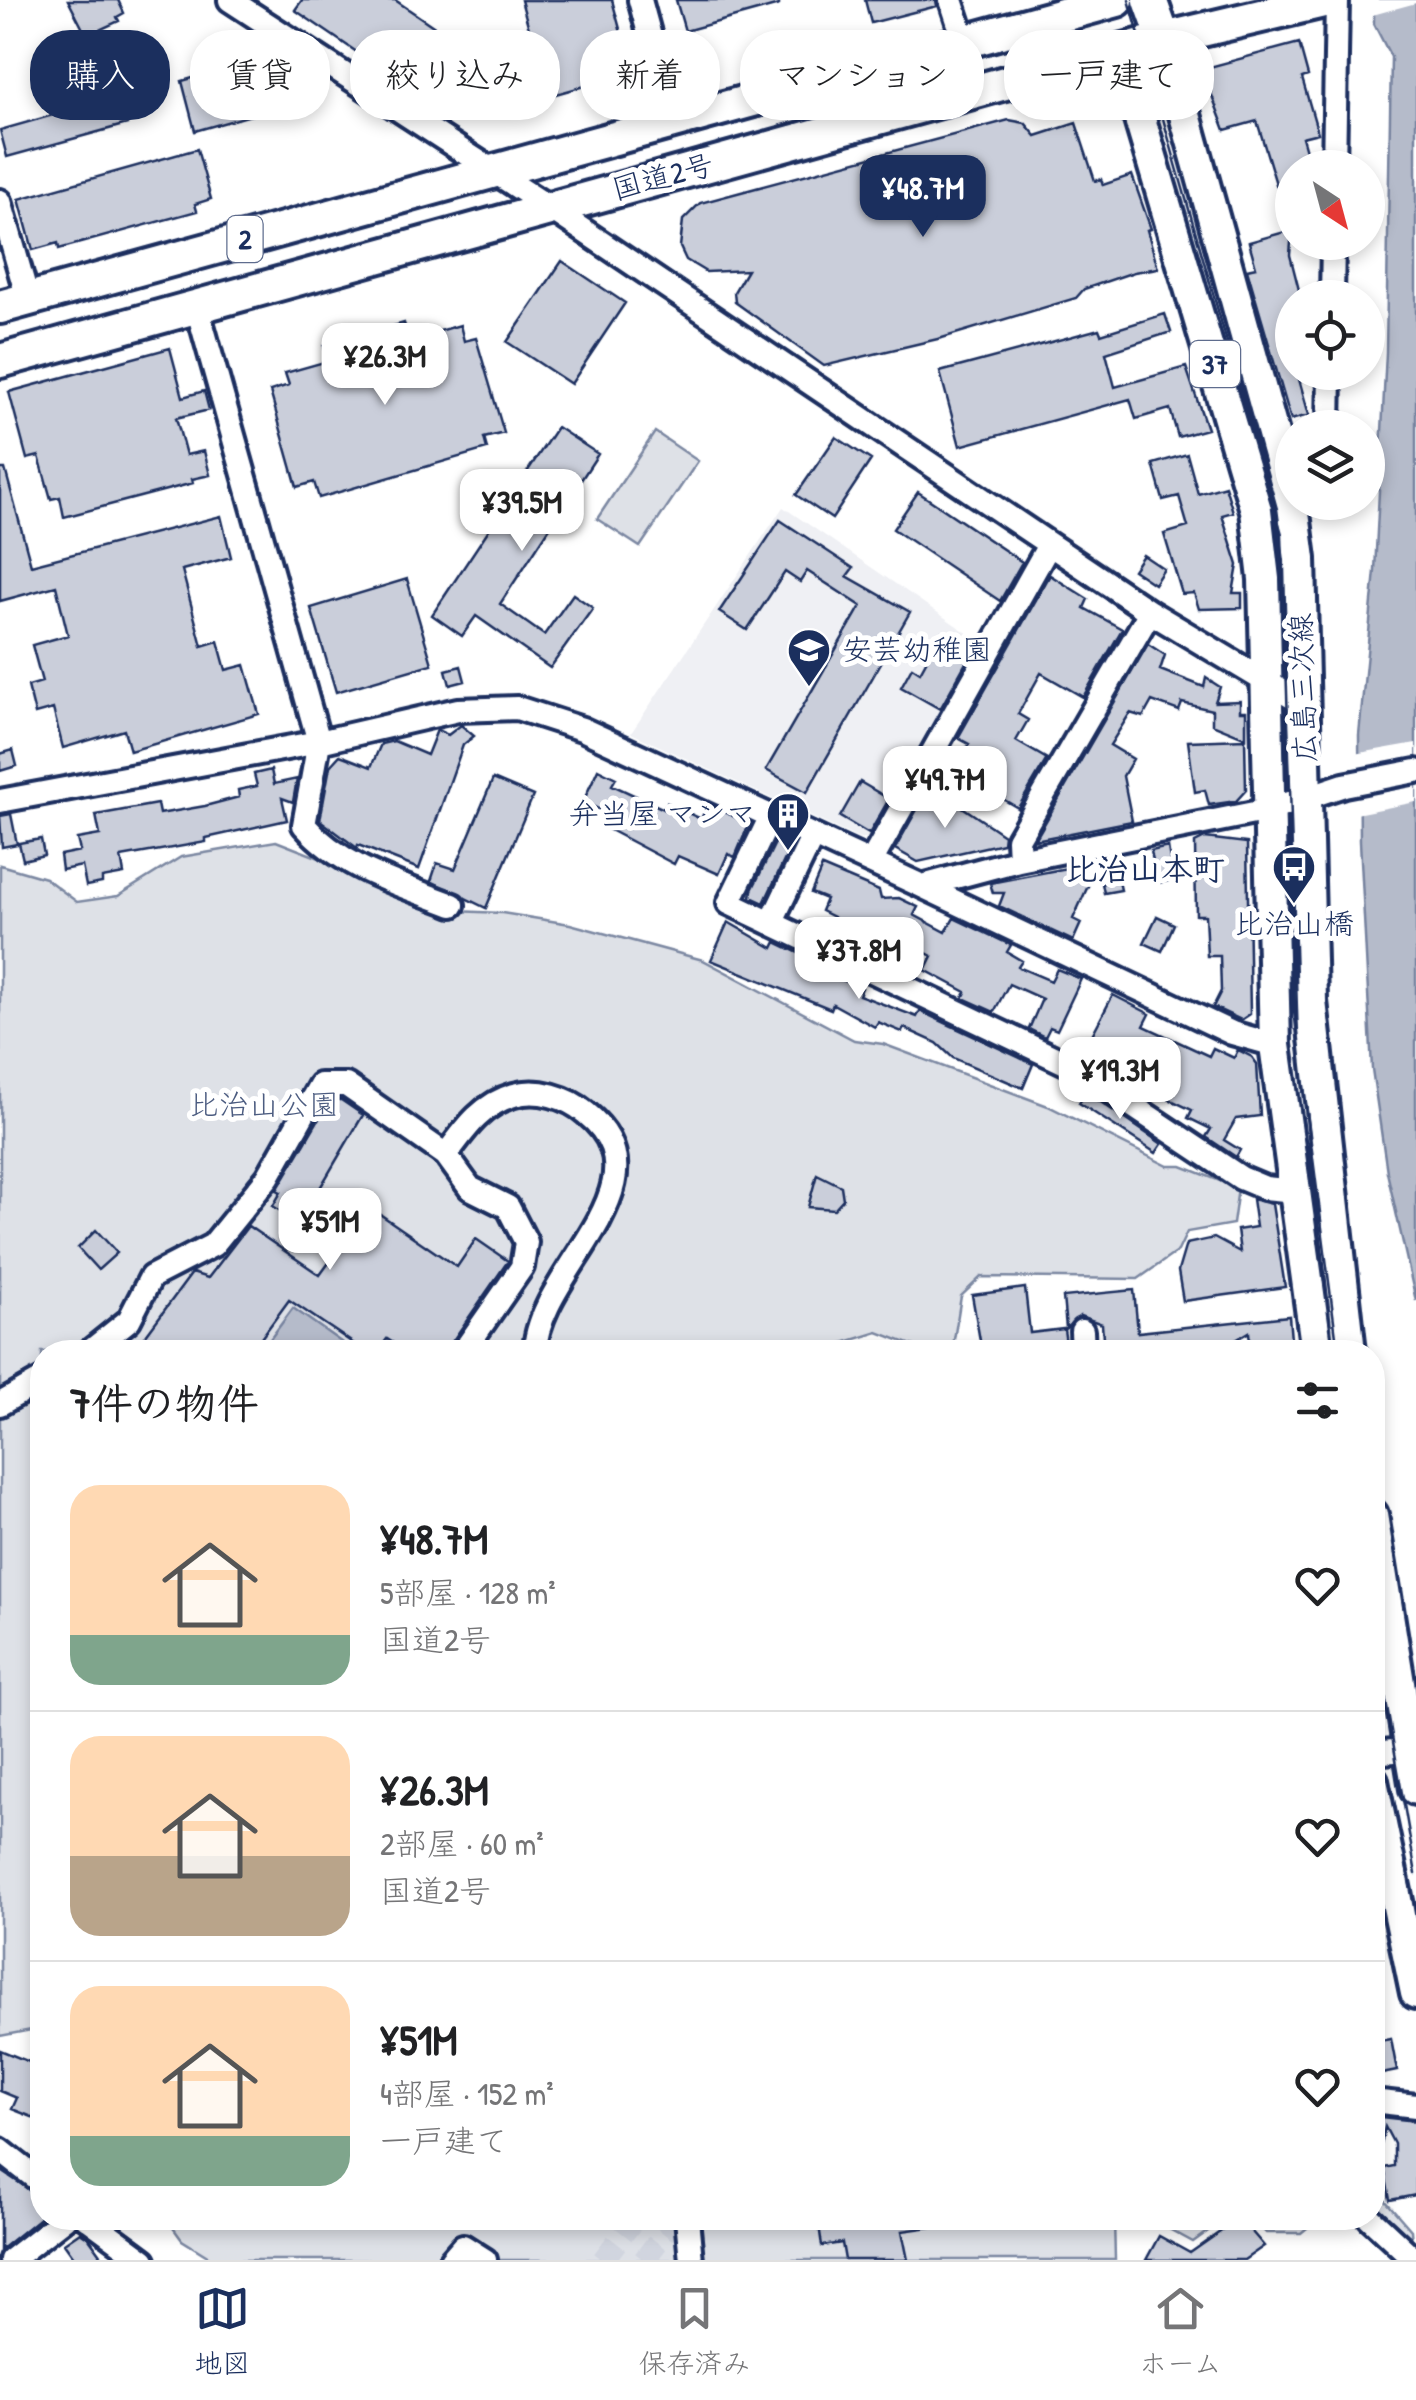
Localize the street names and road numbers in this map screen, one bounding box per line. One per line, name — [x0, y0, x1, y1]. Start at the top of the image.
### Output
street label: 国道2号 — [607, 143, 718, 209]
road number: 2 — [228, 216, 262, 262]
road number: 37 — [1190, 341, 1240, 387]
street label: 広島三次線 — [1279, 612, 1325, 764]

